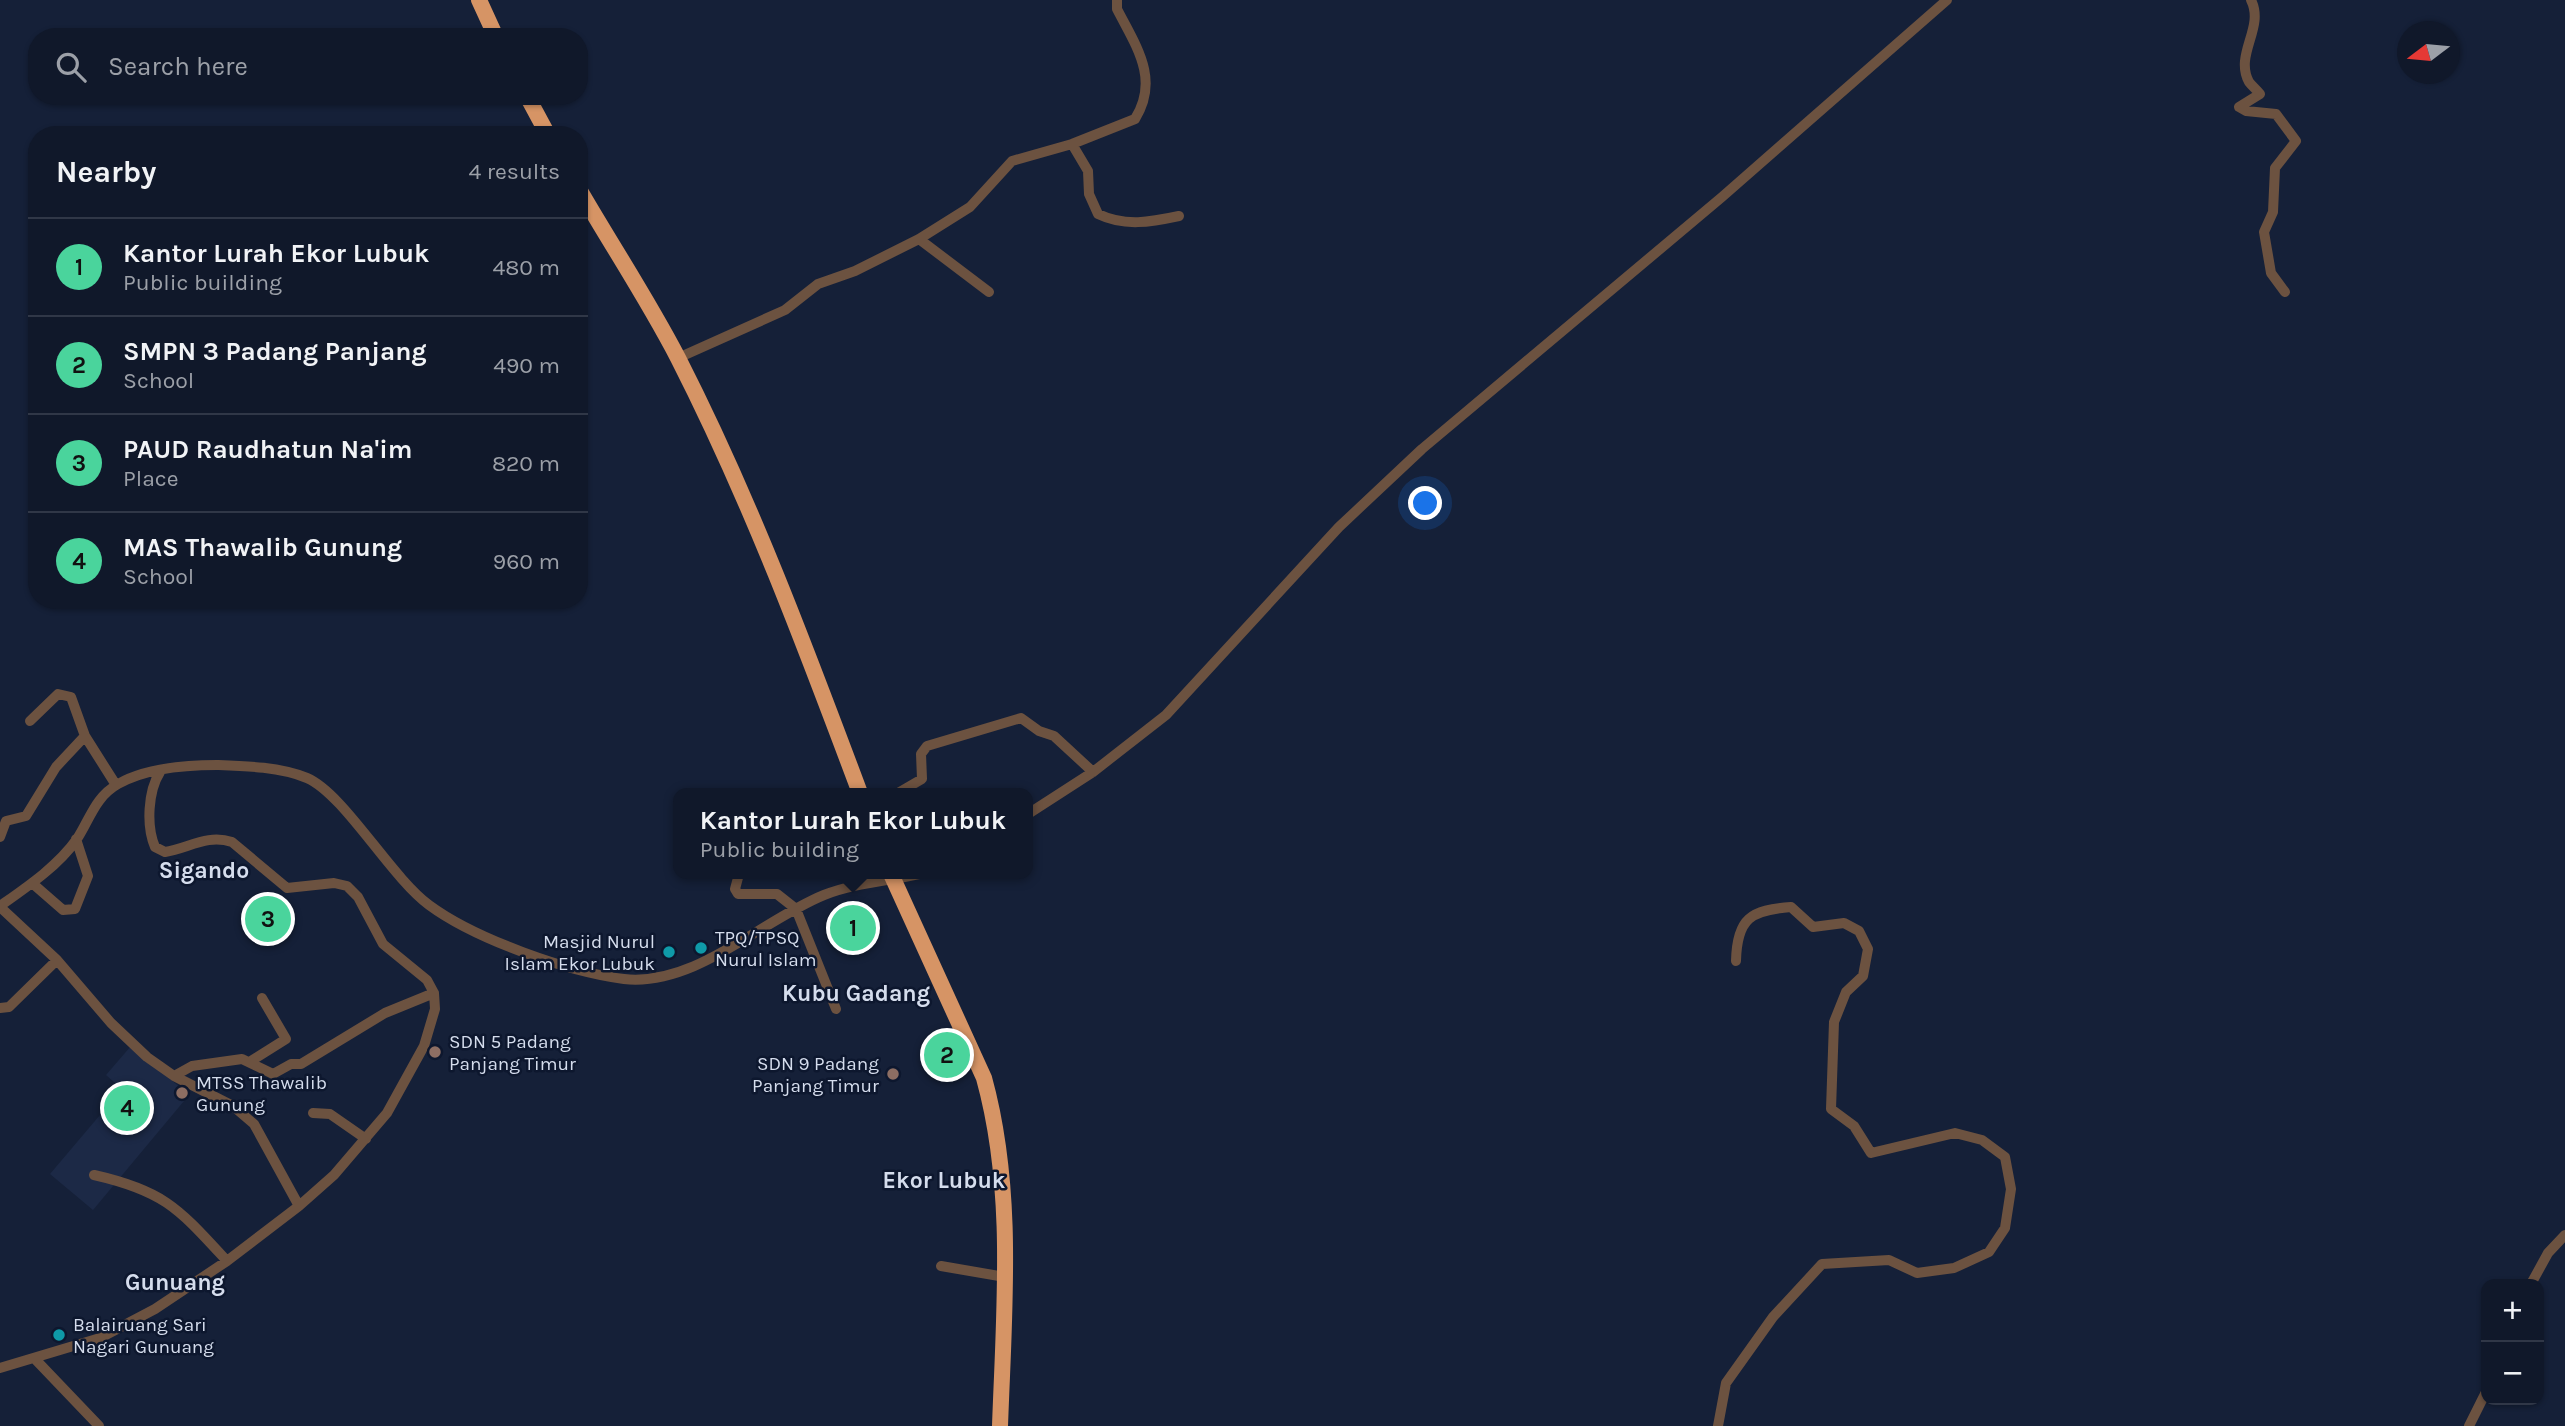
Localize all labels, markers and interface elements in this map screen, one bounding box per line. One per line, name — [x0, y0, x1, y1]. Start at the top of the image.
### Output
north arrow — [2397, 21, 2460, 84]
search box — [28, 28, 588, 105]
icon: search — [52, 48, 90, 86]
text: Search here — [108, 51, 248, 82]
text: Nearby — [56, 154, 156, 190]
text: 4 results — [468, 158, 560, 185]
text: Kantor Lurah Ekor Lubuk — [123, 238, 429, 269]
text: 1 — [75, 254, 83, 281]
text: 480 m — [492, 254, 560, 281]
text: Public building — [123, 269, 282, 296]
text: SMPN 3 Padang Panjang — [123, 336, 427, 367]
text: 2 — [72, 352, 86, 379]
text: 490 m — [493, 352, 560, 379]
text: School — [123, 367, 194, 394]
text: PAUD Raudhatun Na'im — [123, 434, 412, 465]
text: 3 — [72, 450, 86, 477]
text: 820 m — [492, 450, 560, 477]
text: Place — [123, 465, 179, 492]
your location — [1408, 486, 1442, 520]
text: MAS Thawalib Gunung — [123, 532, 402, 563]
text: 4 — [72, 548, 86, 575]
text: 960 m — [493, 548, 560, 575]
text: School — [123, 563, 194, 590]
popup — [673, 788, 1033, 879]
text: Kantor Lurah Ekor Lubuk — [700, 805, 1006, 836]
text: Public building — [700, 836, 859, 863]
district label: Sigando — [159, 857, 249, 884]
pin: 3 — [245, 893, 291, 945]
pin: 1 — [830, 902, 876, 954]
place label: TPQ/TPSQ Nurul Islam — [715, 927, 817, 971]
place label: Masjid Nurul Islam Ekor Lubuk — [505, 931, 655, 975]
marker: TPQ/TPSQ Nurul Islam — [693, 940, 709, 956]
marker: Masjid Nurul Islam Ekor Lubuk — [661, 944, 677, 960]
district label: Kubu Gadang — [782, 980, 930, 1007]
pin: 2 — [924, 1029, 970, 1081]
place label: SDN 5 Padang Panjang Timur — [449, 1031, 576, 1075]
marker: SDN 5 Padang Panjang Timur — [427, 1044, 443, 1060]
place label: SDN 9 Padang Panjang Timur — [752, 1053, 879, 1097]
marker: SDN 9 Padang Panjang Timur — [885, 1066, 901, 1082]
place label: MTSS Thawalib Gunung — [196, 1072, 327, 1116]
pin: 4 — [104, 1082, 150, 1134]
marker: MTSS Thawalib Gunung — [174, 1085, 190, 1101]
district label: Ekor Lubuk — [883, 1167, 1006, 1194]
district label: Gunuang — [125, 1269, 225, 1296]
map controls — [2481, 1279, 2544, 1405]
button: + — [2481, 1279, 2544, 1342]
place label: Balairuang Sari Nagari Gunuang — [73, 1314, 214, 1358]
marker: Balairuang Sari Nagari Gunuang — [51, 1327, 67, 1343]
button: − — [2481, 1342, 2544, 1405]

